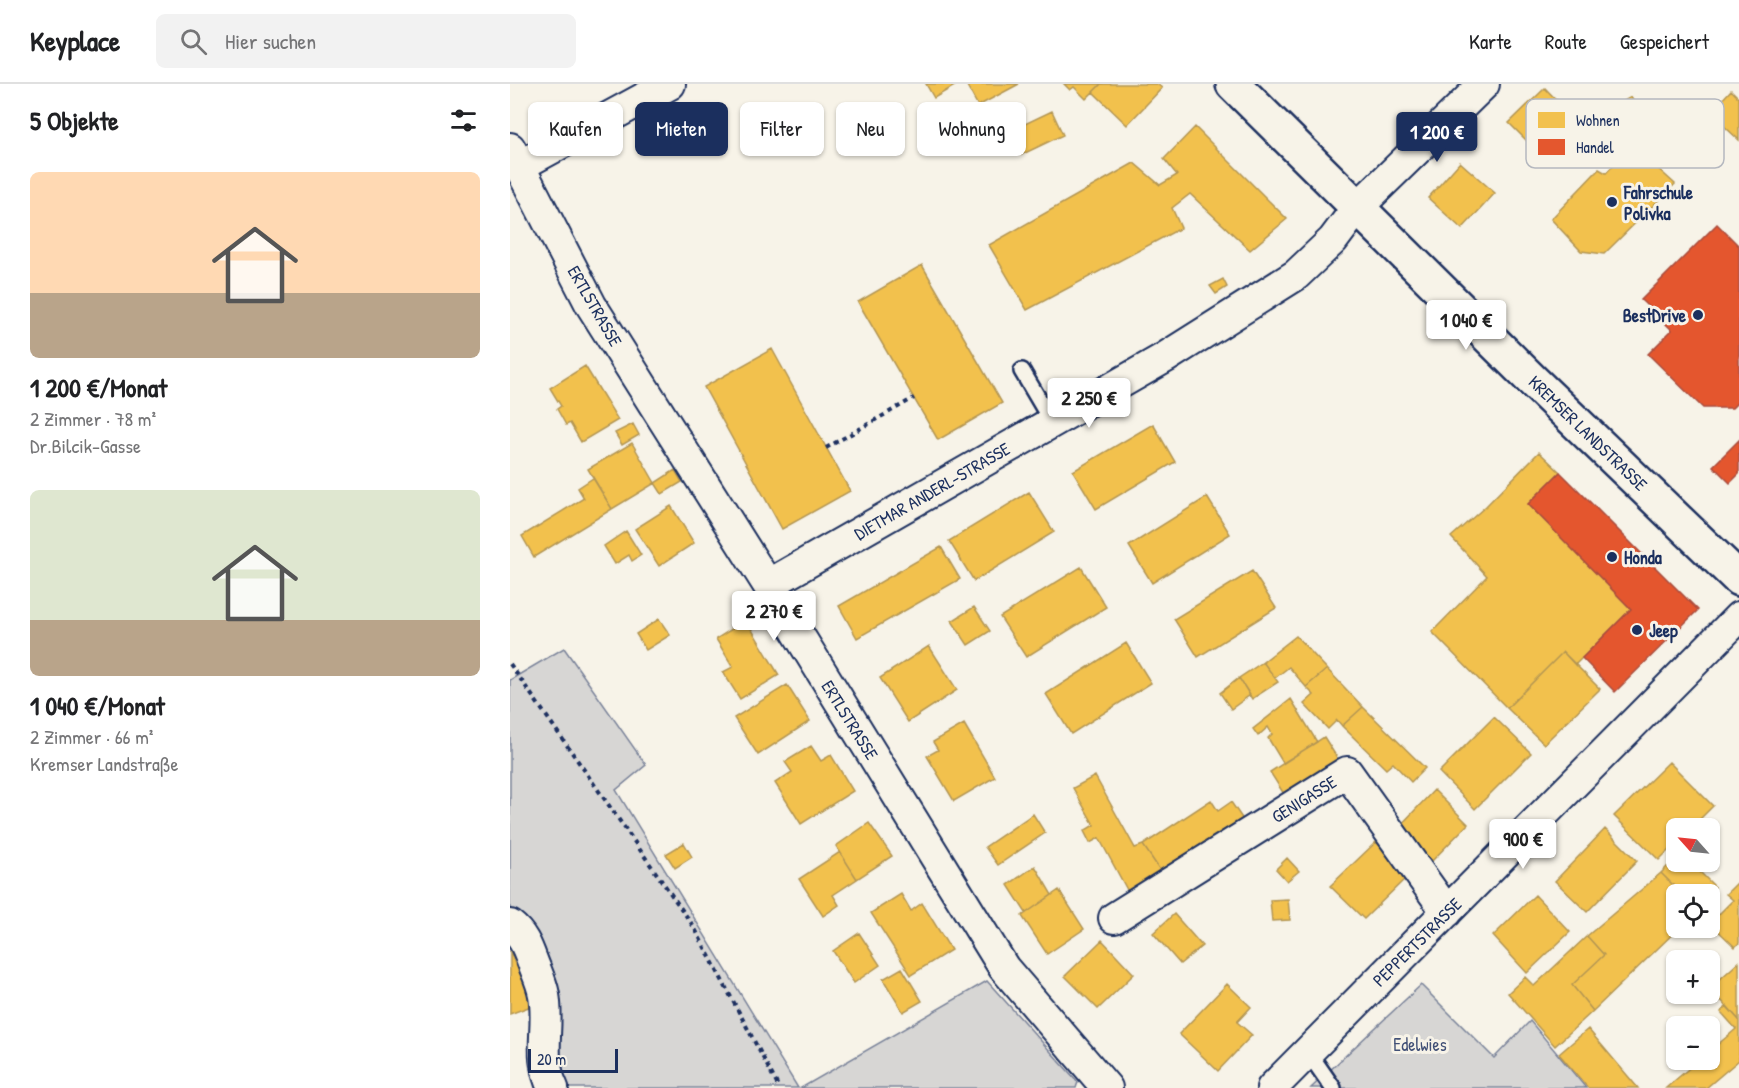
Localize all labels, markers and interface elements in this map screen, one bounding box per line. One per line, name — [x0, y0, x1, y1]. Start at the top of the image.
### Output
search box — [156, 14, 576, 68]
text: Keyplace — [30, 22, 120, 60]
icon: search — [177, 25, 210, 58]
text: Hier suchen — [225, 26, 316, 56]
text: Karte — [1469, 27, 1512, 56]
text: Route — [1545, 27, 1587, 56]
text: Gespeichert — [1620, 27, 1709, 56]
legend — [1526, 99, 1724, 168]
chip: Kaufen — [528, 102, 623, 156]
chip: Mieten — [635, 102, 728, 156]
chip: Filter — [740, 102, 824, 156]
chip: Neu — [836, 102, 905, 156]
chip: Wohnung — [917, 102, 1026, 156]
text: 5 Objekte — [30, 103, 119, 138]
icon: filters — [447, 104, 480, 137]
text: Wohnen — [1576, 109, 1620, 131]
pin: 1 200 € — [1382, 112, 1492, 163]
text: 1 200 € — [1410, 118, 1464, 145]
text: Handel — [1576, 136, 1615, 158]
place label: Fahrschule Polivka — [1623, 180, 1694, 226]
marker: Fahrschule Polivka — [1605, 195, 1619, 209]
icon: home — [201, 211, 309, 319]
street label: ERTLSTRASSE — [562, 261, 628, 351]
pin: 1 040 € — [1411, 300, 1521, 351]
place label: BestDrive — [1623, 303, 1687, 328]
text: 1 040 € — [1440, 306, 1492, 333]
marker: BestDrive — [1691, 308, 1705, 322]
text: 1 200 €/Monat — [30, 370, 167, 405]
street label: KREMSER LANDSTRASSE — [1523, 370, 1653, 496]
pin: 2 250 € — [1034, 378, 1144, 429]
text: 2 250 € — [1062, 384, 1116, 411]
text: 2 Zimmer · 78 m² — [30, 405, 156, 432]
text: Dr.Bilcik-Gasse — [30, 432, 141, 459]
street label: DIETMAR ANDERL-STRASSE — [849, 436, 1015, 546]
icon: home — [201, 529, 309, 637]
place label: Honda — [1624, 545, 1663, 570]
marker: Honda — [1605, 550, 1619, 564]
pin: 2 270 € — [719, 591, 829, 642]
text: 2 270 € — [746, 597, 802, 624]
place label: Jeep — [1649, 618, 1678, 644]
marker: Jeep — [1630, 623, 1644, 637]
street label: ERTLSTRASSE — [816, 675, 884, 765]
text: 1 040 €/Monat — [30, 688, 165, 723]
text: 2 Zimmer · 66 m² — [30, 723, 153, 750]
text: Kremser Landstraße — [30, 750, 178, 777]
street label: GENIGASSE — [1267, 769, 1341, 829]
north arrow — [1666, 818, 1720, 872]
map controls — [1666, 818, 1720, 1070]
pin: 900 € — [1481, 819, 1565, 870]
text: 900 € — [1503, 825, 1543, 852]
button: locate — [1666, 884, 1720, 938]
street label: PEPPERTSTRASSE — [1367, 892, 1467, 992]
button: + — [1666, 950, 1720, 1004]
button: − — [1666, 1016, 1720, 1070]
park label: Edelwies — [1393, 1032, 1447, 1057]
scale bar — [528, 1046, 618, 1074]
text: 20 m — [537, 1048, 566, 1070]

